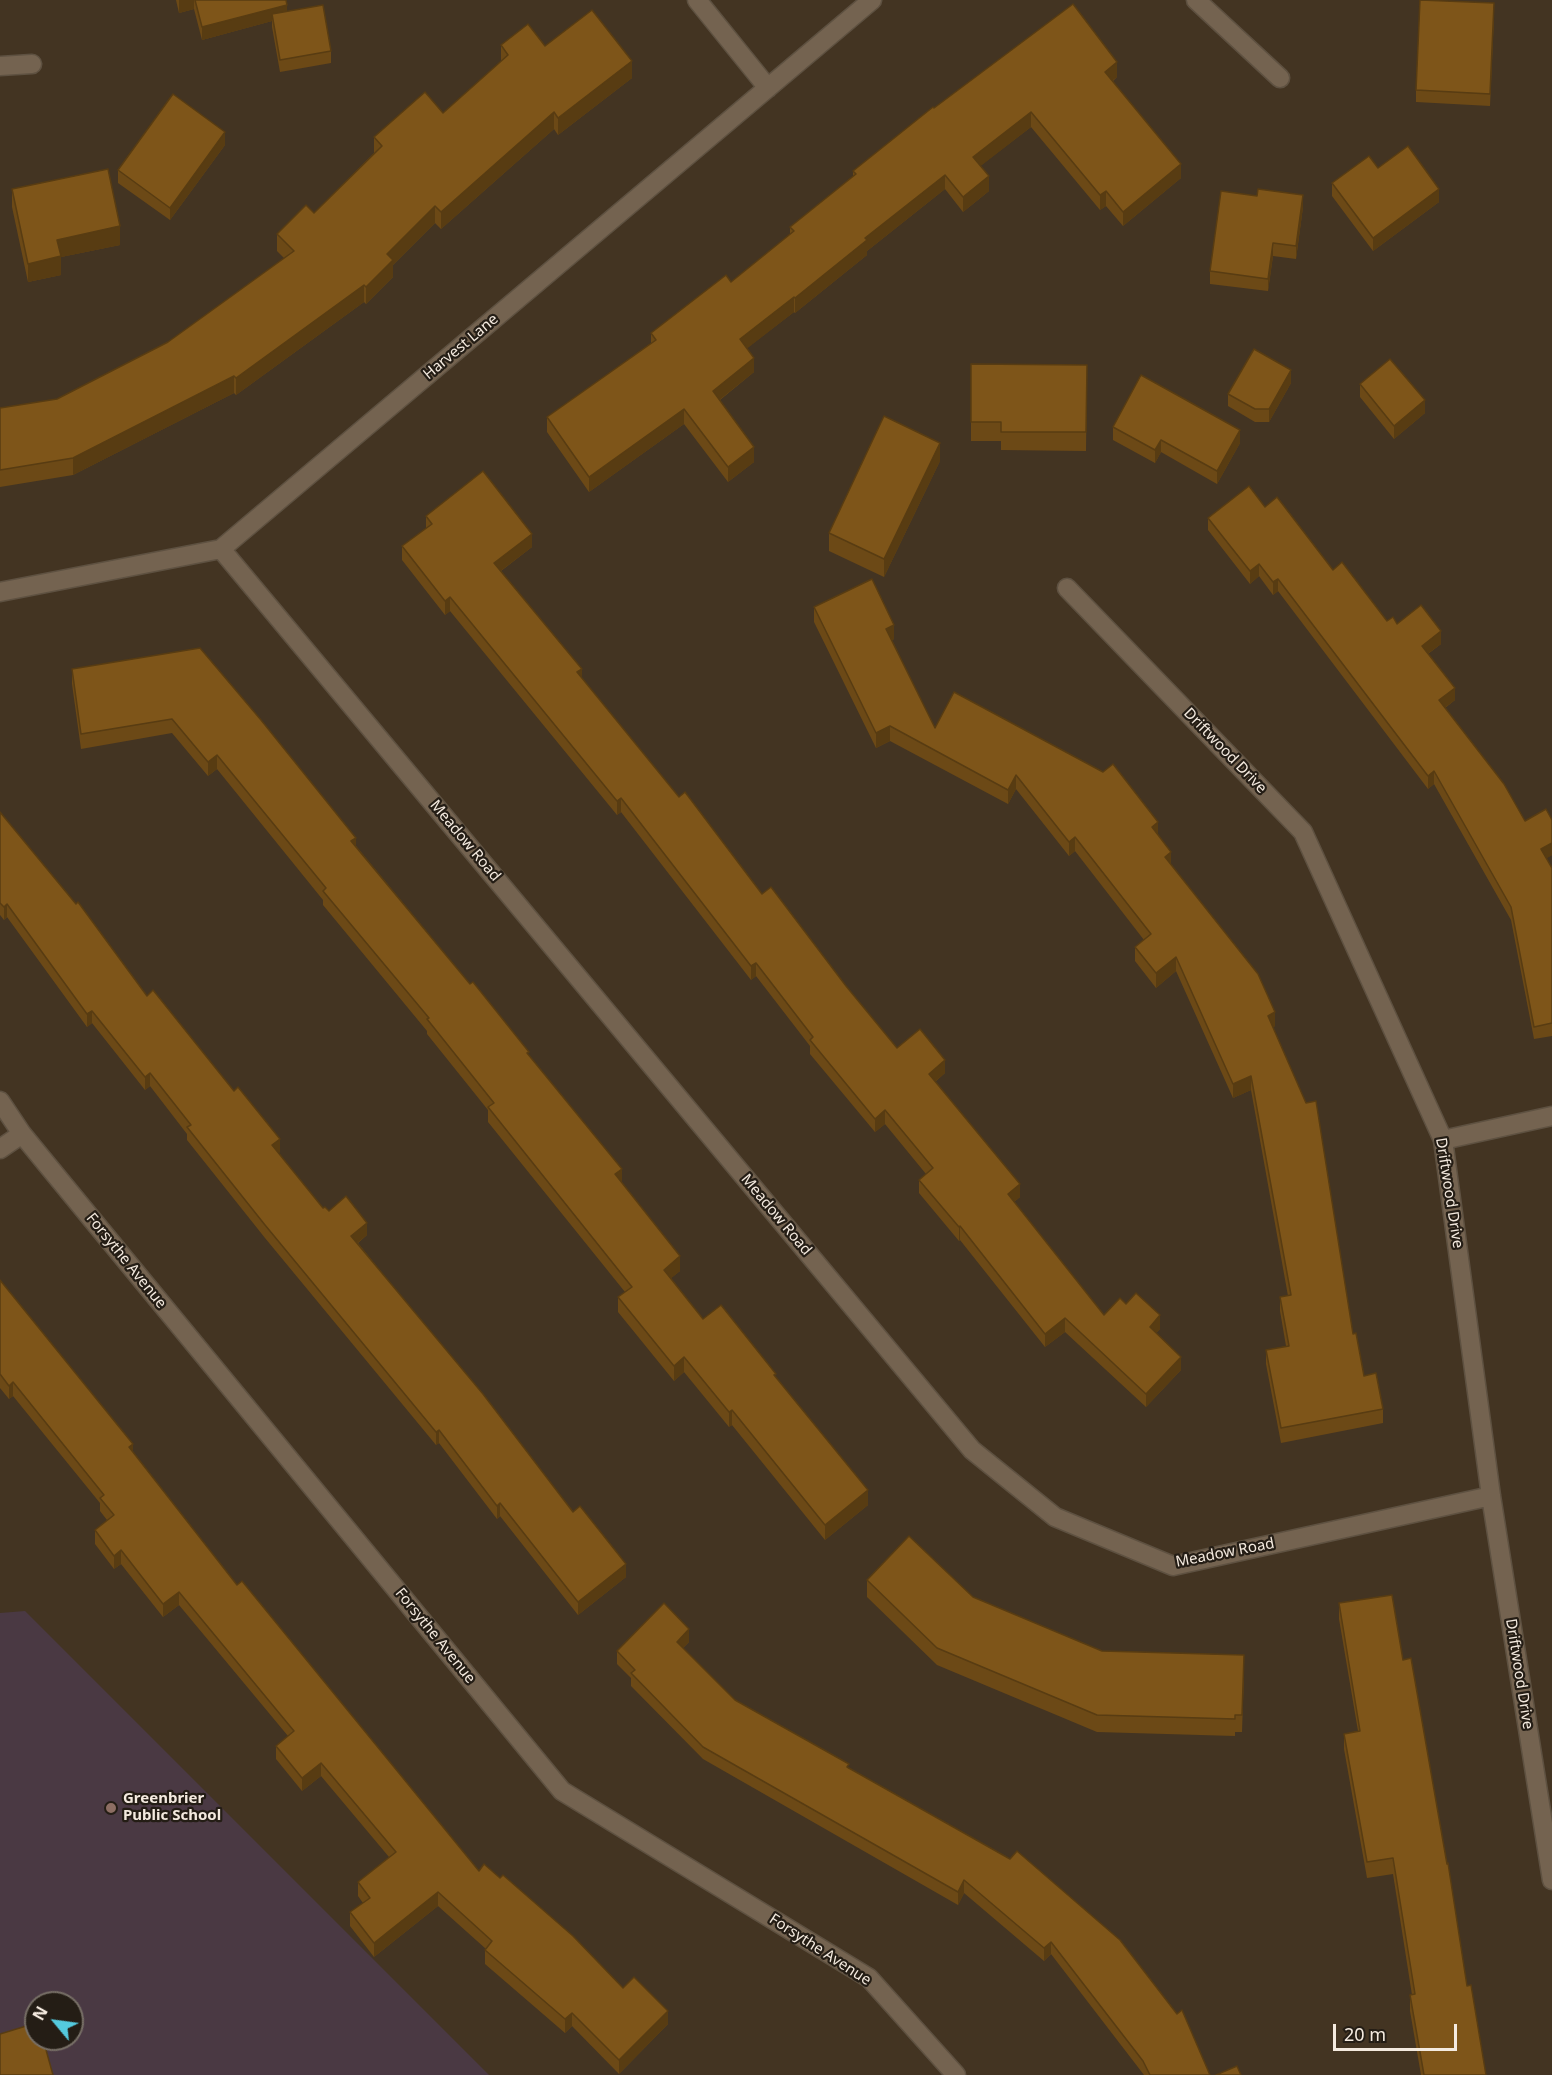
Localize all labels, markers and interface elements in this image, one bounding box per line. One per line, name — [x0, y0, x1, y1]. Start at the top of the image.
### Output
street label: Harvest Lane — [420, 310, 502, 384]
street label: Driftwood Drive — [1180, 705, 1270, 797]
street label: Meadow Road — [426, 797, 504, 885]
street label: Driftwood Drive — [1431, 1136, 1467, 1250]
street label: Meadow Road — [737, 1171, 815, 1259]
street label: Forsythe Avenue — [82, 1210, 170, 1312]
street label: Meadow Road — [1174, 1535, 1276, 1571]
street label: Forsythe Avenue — [391, 1585, 479, 1687]
street label: Driftwood Drive — [1501, 1617, 1537, 1731]
place label: Greenbrier Public School — [123, 1790, 221, 1825]
marker: Greenbrier Public School — [104, 1801, 118, 1815]
street label: Forsythe Avenue — [766, 1910, 874, 1990]
north arrow — [24, 1991, 84, 2051]
text: N — [27, 2002, 53, 2024]
scale bar — [1336, 2012, 1460, 2050]
text: 20 m — [1344, 2022, 1386, 2046]

